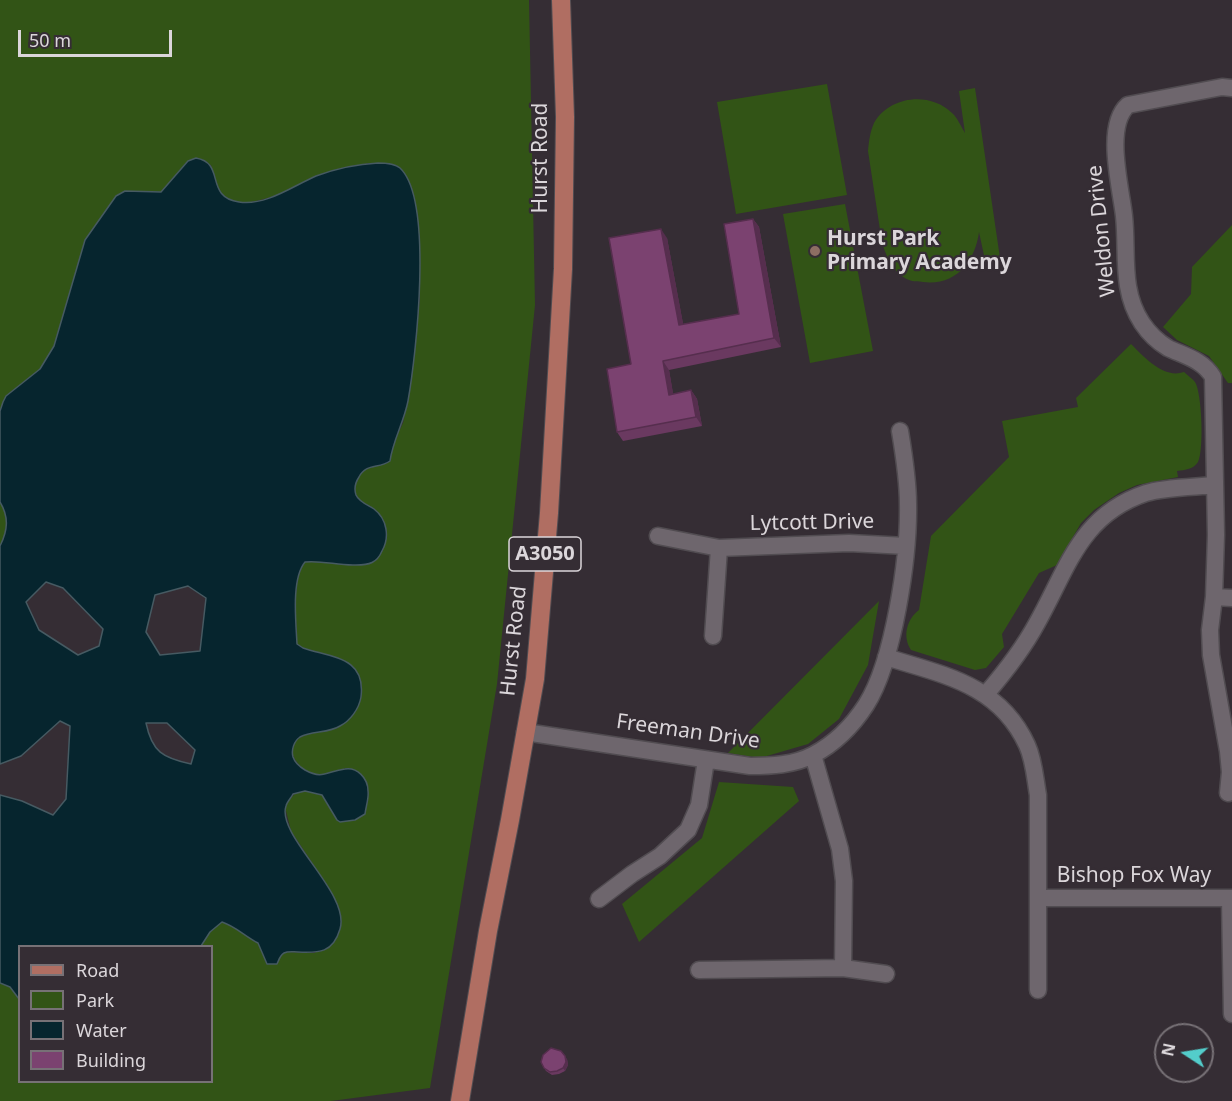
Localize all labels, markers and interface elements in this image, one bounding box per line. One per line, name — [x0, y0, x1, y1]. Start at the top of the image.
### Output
scale bar — [21, 18, 176, 56]
text: 50 m — [29, 28, 71, 52]
street label: Hurst Road — [528, 103, 554, 213]
street label: Weldon Drive — [1083, 164, 1121, 298]
place label: Hurst Park Primary Academy — [827, 226, 1012, 276]
marker: Hurst Park Primary Academy — [808, 244, 822, 258]
street label: Lytcott Drive — [749, 509, 875, 537]
road number: A3050 — [509, 537, 581, 571]
street label: Hurst Road — [496, 585, 532, 697]
street label: Freeman Drive — [615, 709, 761, 755]
street label: Bishop Fox Way — [1057, 863, 1211, 889]
legend — [18, 945, 213, 1083]
text: Road — [76, 958, 119, 982]
text: Park — [76, 988, 114, 1012]
text: Water — [76, 1018, 127, 1042]
north arrow — [1154, 1023, 1214, 1083]
text: N — [1156, 1041, 1180, 1058]
text: Building — [76, 1048, 146, 1072]

